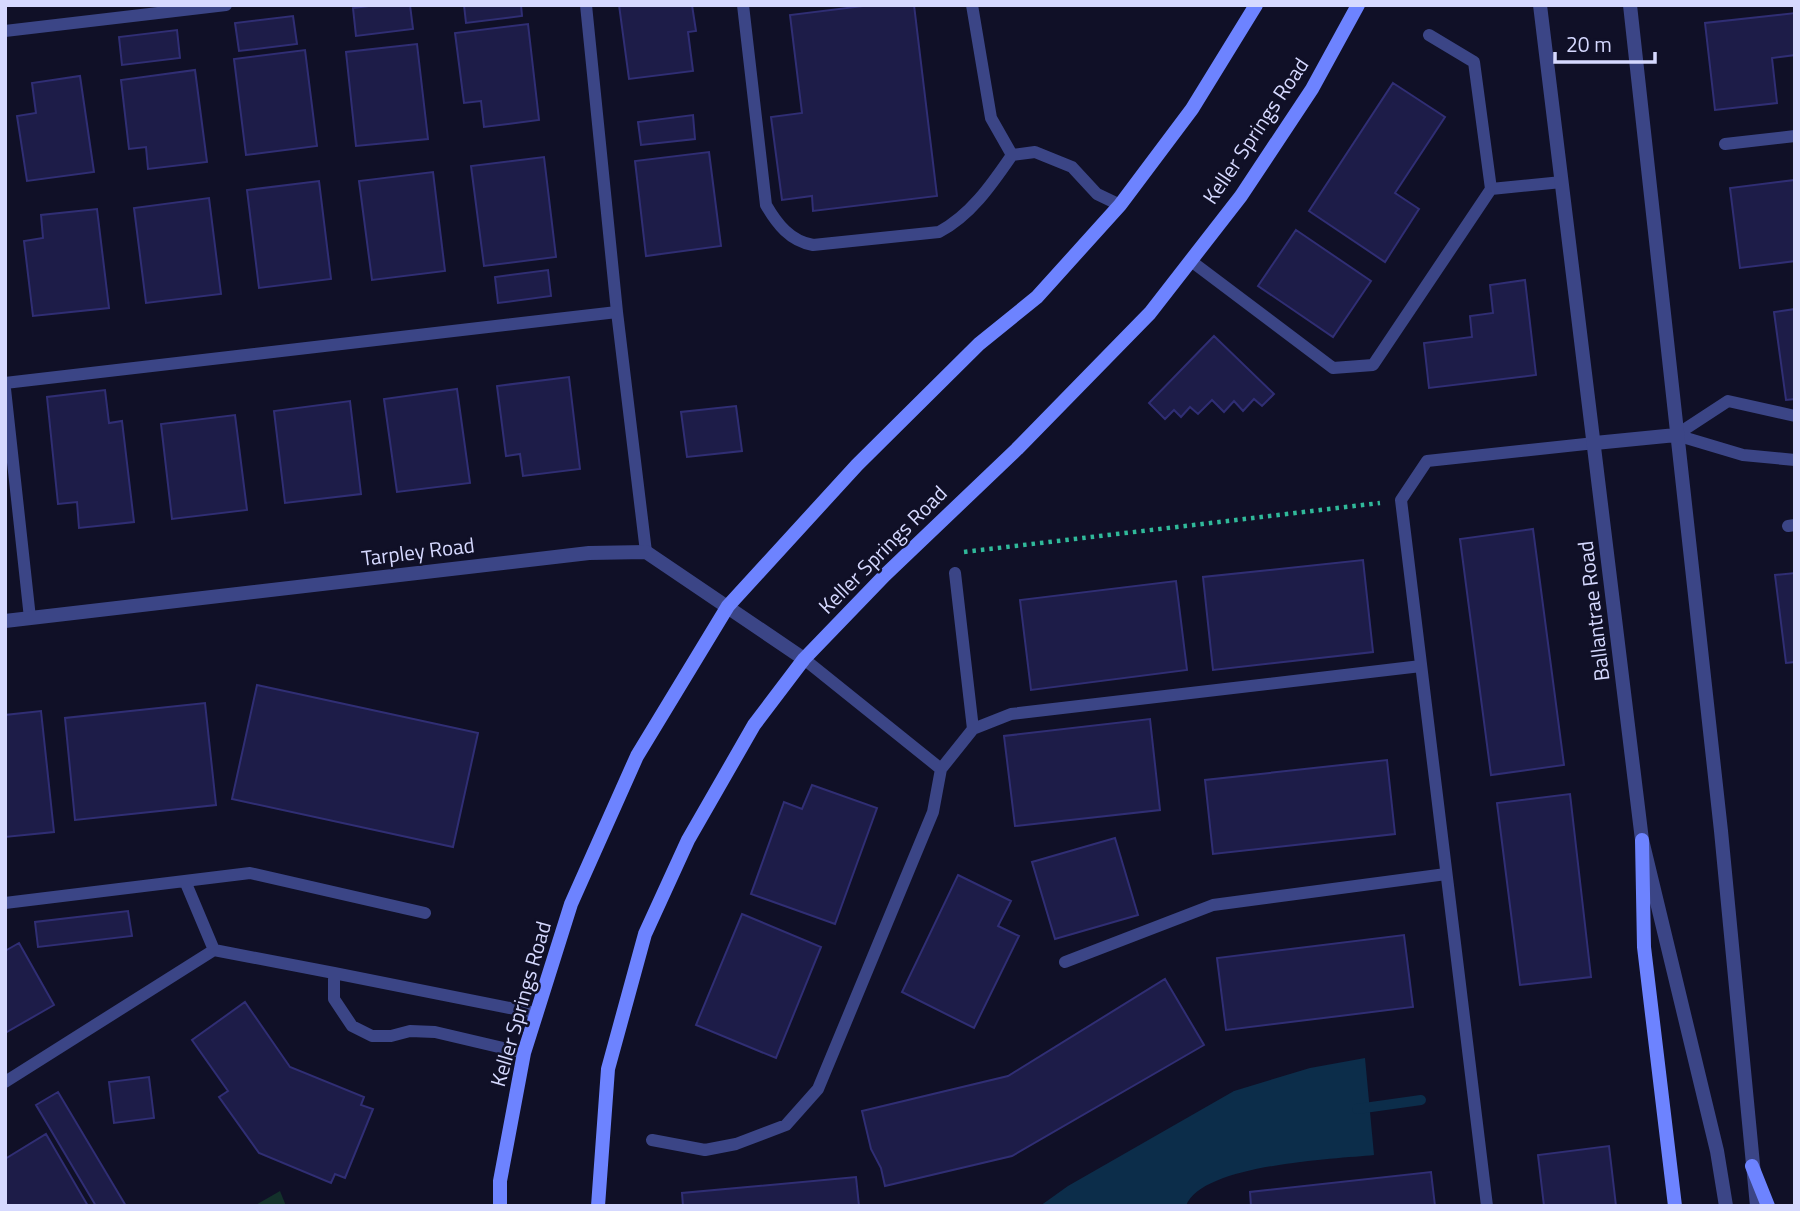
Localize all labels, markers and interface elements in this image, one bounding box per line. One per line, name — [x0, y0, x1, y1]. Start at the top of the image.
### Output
scale bar — [1555, 21, 1655, 65]
text: 20 m — [1566, 28, 1612, 60]
street label: Keller Springs Road — [1194, 51, 1316, 210]
street label: Keller Springs Road — [811, 478, 954, 621]
street label: Tarpley Road — [360, 528, 476, 574]
street label: Ballantrae Road — [1569, 539, 1617, 683]
street label: Keller Springs Road — [481, 917, 559, 1090]

